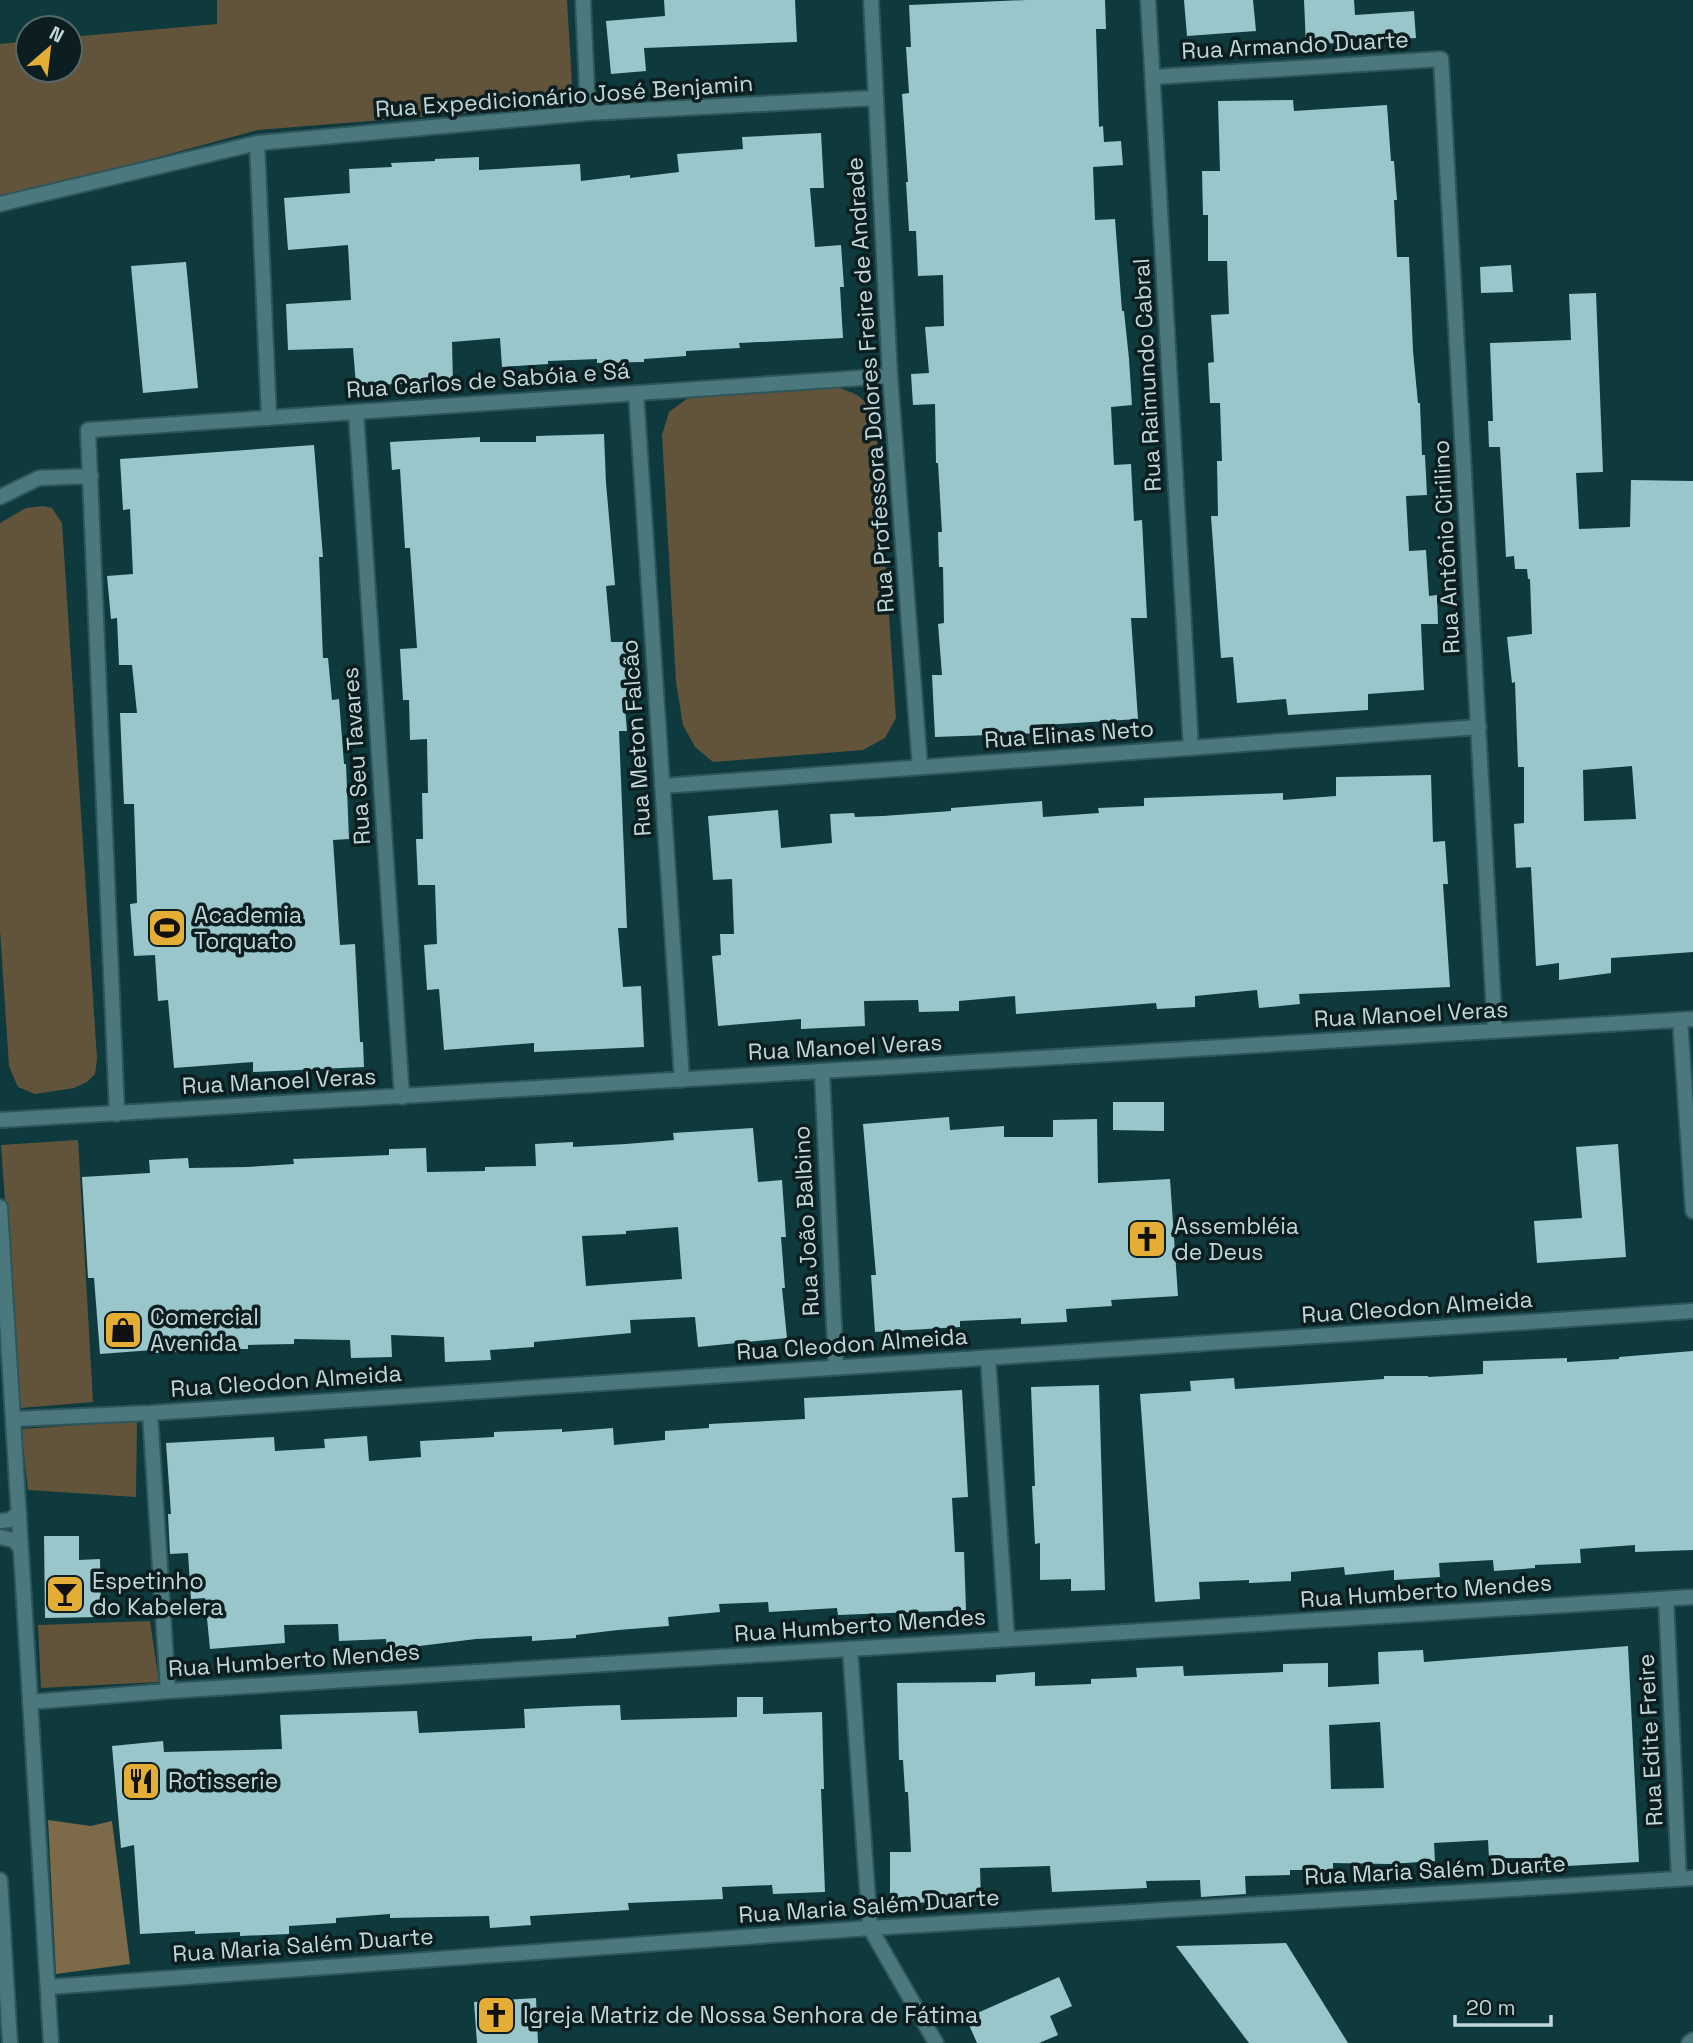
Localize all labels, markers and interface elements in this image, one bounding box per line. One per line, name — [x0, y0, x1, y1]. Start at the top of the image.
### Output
north arrow — [14, 14, 84, 84]
text: N — [45, 20, 68, 48]
street label: Rua Armando Duarte — [1181, 24, 1409, 66]
street label: Rua Expedicionário José Benjamin — [374, 68, 754, 124]
street label: Rua Professora Dolores Freire de Andrade — [839, 156, 901, 614]
street label: Rua Raimundo Cabral — [1126, 258, 1168, 492]
street label: Rua Carlos de Sabóia e Sá — [345, 355, 631, 405]
street label: Rua Antônio Cirilino — [1425, 439, 1467, 655]
street label: Rua Meton Falcão — [614, 639, 658, 837]
street label: Rua Seu Tavares — [335, 666, 377, 846]
street label: Rua Elinas Neto — [983, 713, 1155, 755]
place label: Academia Torquato — [194, 900, 302, 956]
sports icon: Academia Torquato — [146, 907, 188, 949]
street label: Rua Manoel Veras — [1313, 994, 1509, 1034]
street label: Rua Manoel Veras — [747, 1027, 943, 1067]
street label: Rua Manoel Veras — [181, 1061, 377, 1101]
street label: Rua João Balbino — [786, 1125, 826, 1317]
place label: Assembléia de Deus — [1174, 1211, 1299, 1267]
church icon: Assembléia de Deus — [1126, 1218, 1168, 1260]
street label: Rua Cleodon Almeida — [1300, 1284, 1534, 1330]
place label: Comercial Avenida — [150, 1302, 259, 1358]
shop icon: Comercial Avenida — [102, 1309, 144, 1351]
street label: Rua Cleodon Almeida — [735, 1321, 969, 1367]
street label: Rua Cleodon Almeida — [169, 1358, 403, 1404]
place label: Espetinho do Kabelera — [92, 1566, 223, 1622]
street label: Rua Humberto Mendes — [1299, 1567, 1553, 1615]
bar icon: Espetinho do Kabelera — [44, 1573, 86, 1615]
street label: Rua Humberto Mendes — [733, 1601, 987, 1649]
street label: Rua Humberto Mendes — [167, 1636, 421, 1684]
street label: Rua Edite Freire — [1631, 1653, 1669, 1827]
restaurant icon: Rotisserie — [120, 1760, 162, 1802]
place label: Rotisserie — [168, 1766, 278, 1796]
street label: Rua Maria Salém Duarte — [1304, 1848, 1566, 1892]
street label: Rua Maria Salém Duarte — [737, 1882, 1001, 1930]
street label: Rua Maria Salém Duarte — [171, 1921, 435, 1969]
scale bar — [1455, 1983, 1551, 2027]
church icon: Igreja Matriz de Nossa Senhora de Fátima — [475, 1994, 517, 2036]
text: 20 m — [1466, 1994, 1516, 2021]
place label: Igreja Matriz de Nossa Senhora de Fátima — [523, 2000, 978, 2030]

